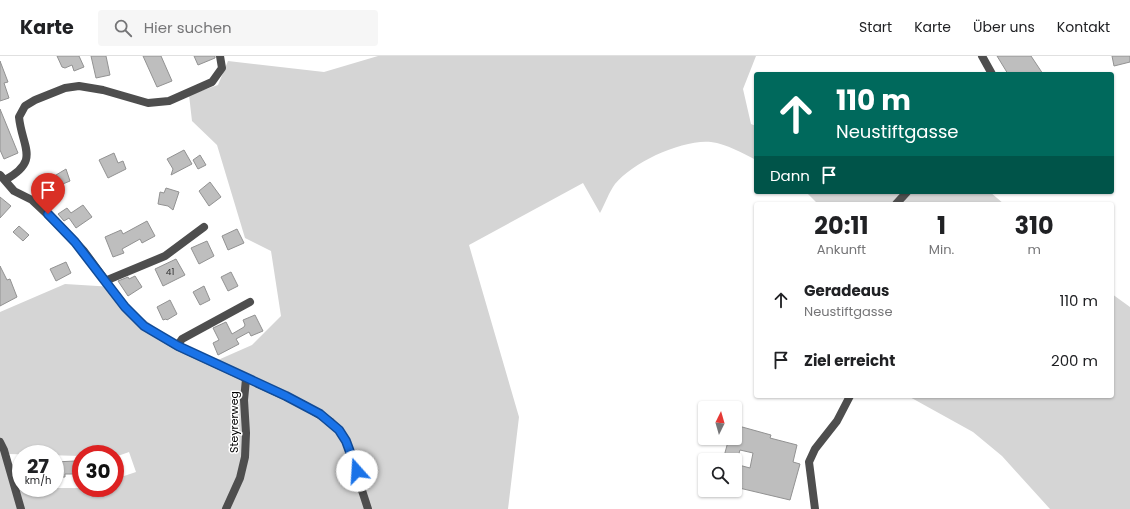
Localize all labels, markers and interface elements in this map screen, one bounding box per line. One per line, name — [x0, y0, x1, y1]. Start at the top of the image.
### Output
search box — [98, 10, 378, 46]
text: Karte — [20, 14, 74, 41]
icon: search — [112, 17, 134, 39]
text: Hier suchen — [144, 17, 232, 38]
text: Start — [859, 17, 892, 37]
text: Karte — [914, 17, 951, 37]
text: Über uns — [973, 17, 1035, 37]
text: Kontakt — [1057, 17, 1110, 37]
text: 110 m — [836, 81, 911, 120]
icon: ahead — [770, 88, 822, 140]
text: Neustiftgasse — [836, 119, 958, 144]
icon: arrive — [818, 164, 840, 186]
text: Dann — [770, 165, 810, 186]
pin — [31, 173, 65, 214]
icon: arrive — [37, 179, 59, 201]
text: 20:11 — [814, 209, 869, 242]
text: 1 — [937, 209, 946, 242]
text: 310 — [1015, 209, 1054, 242]
text: Ankunft — [817, 240, 866, 259]
text: Min. — [929, 240, 954, 259]
text: m — [1027, 240, 1041, 259]
house number: 41 — [166, 266, 174, 278]
text: Geradeaus — [804, 280, 889, 301]
icon: ahead — [770, 289, 792, 311]
text: 110 m — [1060, 290, 1098, 311]
text: Neustiftgasse — [804, 302, 892, 321]
icon: arrive — [770, 349, 792, 371]
text: Ziel erreicht — [804, 350, 895, 371]
text: 200 m — [1051, 350, 1098, 371]
street label: Steyrerweg — [226, 391, 242, 453]
north arrow — [698, 401, 742, 445]
map controls — [698, 401, 742, 497]
speed limit sign: 30 — [72, 445, 124, 497]
position arrow — [336, 450, 378, 492]
text: 27 — [27, 452, 49, 480]
button: search — [698, 453, 742, 497]
text: km/h — [25, 473, 51, 488]

